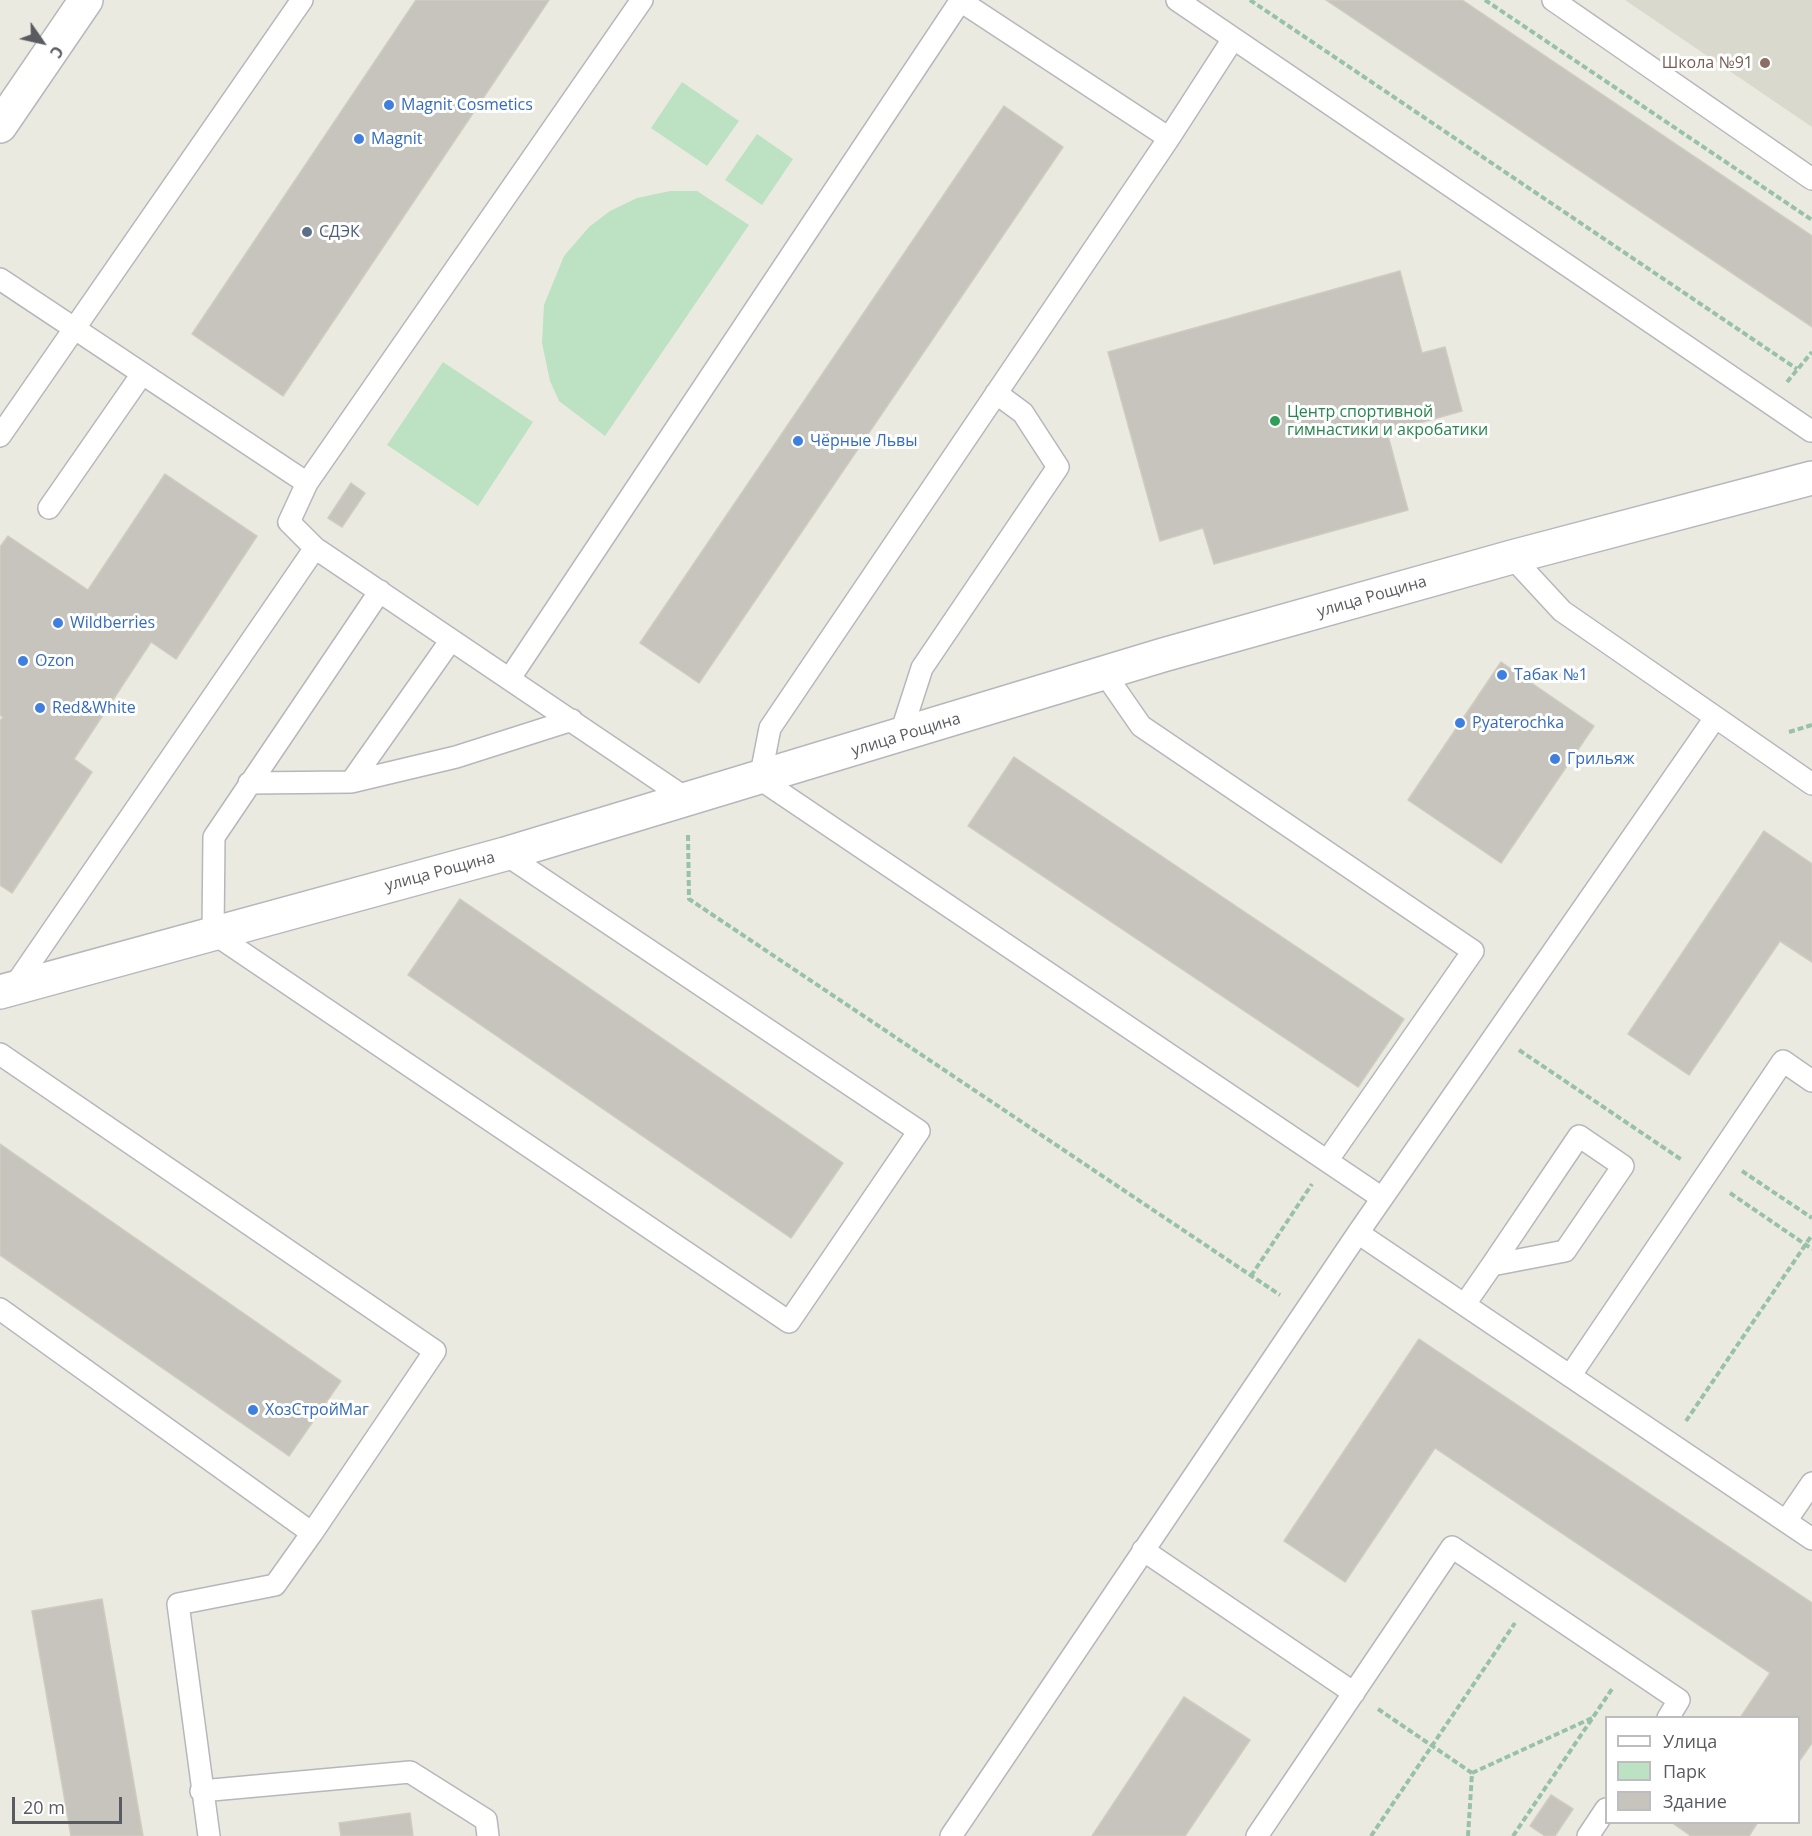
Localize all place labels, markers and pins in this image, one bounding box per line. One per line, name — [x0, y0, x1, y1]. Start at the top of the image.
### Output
place label: Школа №91 — [1662, 53, 1753, 73]
marker: Школа №91 — [1758, 56, 1772, 70]
place label: Magnit Cosmetics — [401, 95, 533, 115]
marker: Magnit Cosmetics — [382, 98, 396, 112]
place label: Magnit — [371, 129, 423, 149]
marker: Magnit — [352, 132, 366, 146]
place label: СДЭК — [319, 222, 360, 242]
marker: СДЭК — [300, 225, 314, 239]
place label: Центр спортивной гимнастики и акробатики — [1287, 402, 1488, 440]
marker: Центр спортивной гимнастики и акробатики — [1268, 414, 1282, 428]
place label: Чёрные Львы — [810, 431, 918, 451]
marker: Чёрные Львы — [791, 434, 805, 448]
place label: Wildberries — [70, 613, 155, 633]
marker: Wildberries — [51, 616, 65, 630]
place label: Ozon — [35, 651, 74, 671]
marker: Ozon — [16, 654, 30, 668]
place label: Табак №1 — [1514, 665, 1588, 685]
marker: Табак №1 — [1495, 668, 1509, 682]
place label: Red&White — [52, 698, 136, 718]
marker: Red&White — [33, 701, 47, 715]
place label: Pyaterochka — [1472, 713, 1564, 733]
marker: Pyaterochka — [1453, 716, 1467, 730]
place label: Грильяж — [1567, 749, 1634, 769]
marker: Грильяж — [1548, 752, 1562, 766]
place label: ХозСтройМаг — [265, 1400, 369, 1420]
marker: ХозСтройМаг — [246, 1403, 260, 1417]

